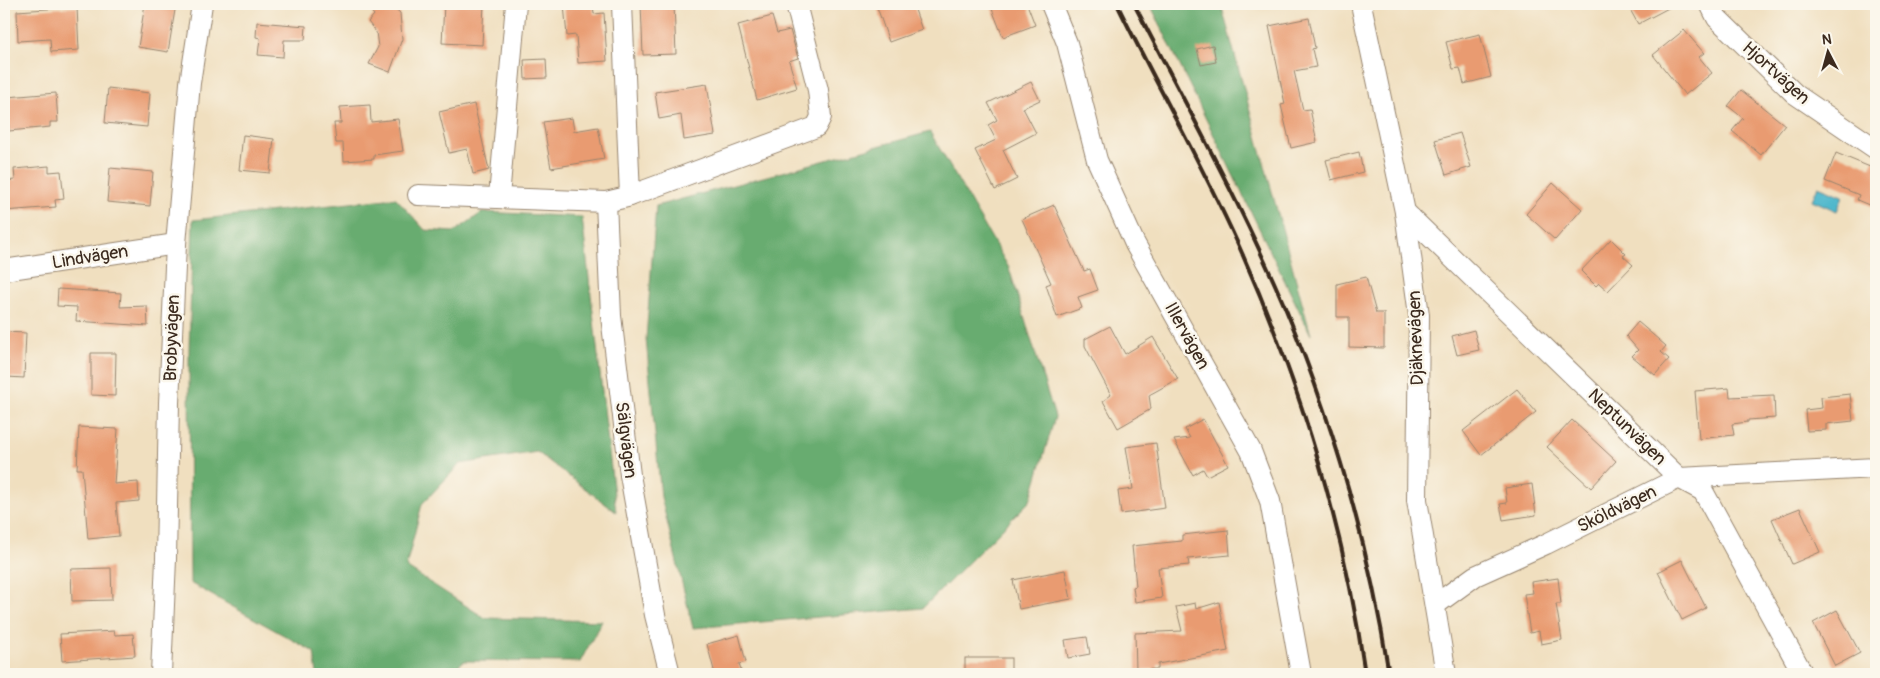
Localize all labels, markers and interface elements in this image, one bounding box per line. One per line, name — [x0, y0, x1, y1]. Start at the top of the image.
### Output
north arrow — [1802, 28, 1852, 78]
text: N — [1821, 31, 1832, 49]
street label: Hjortvägen — [1737, 37, 1815, 109]
street label: Lindvägen — [50, 240, 130, 274]
street label: Djäknevägen — [1403, 290, 1429, 386]
street label: Brobyvägen — [159, 294, 185, 382]
street label: Illervägen — [1159, 298, 1215, 374]
street label: Neptunvägen — [1583, 384, 1671, 470]
street label: Sälgvägen — [610, 400, 642, 480]
street label: Sköldvägen — [1574, 480, 1660, 538]

